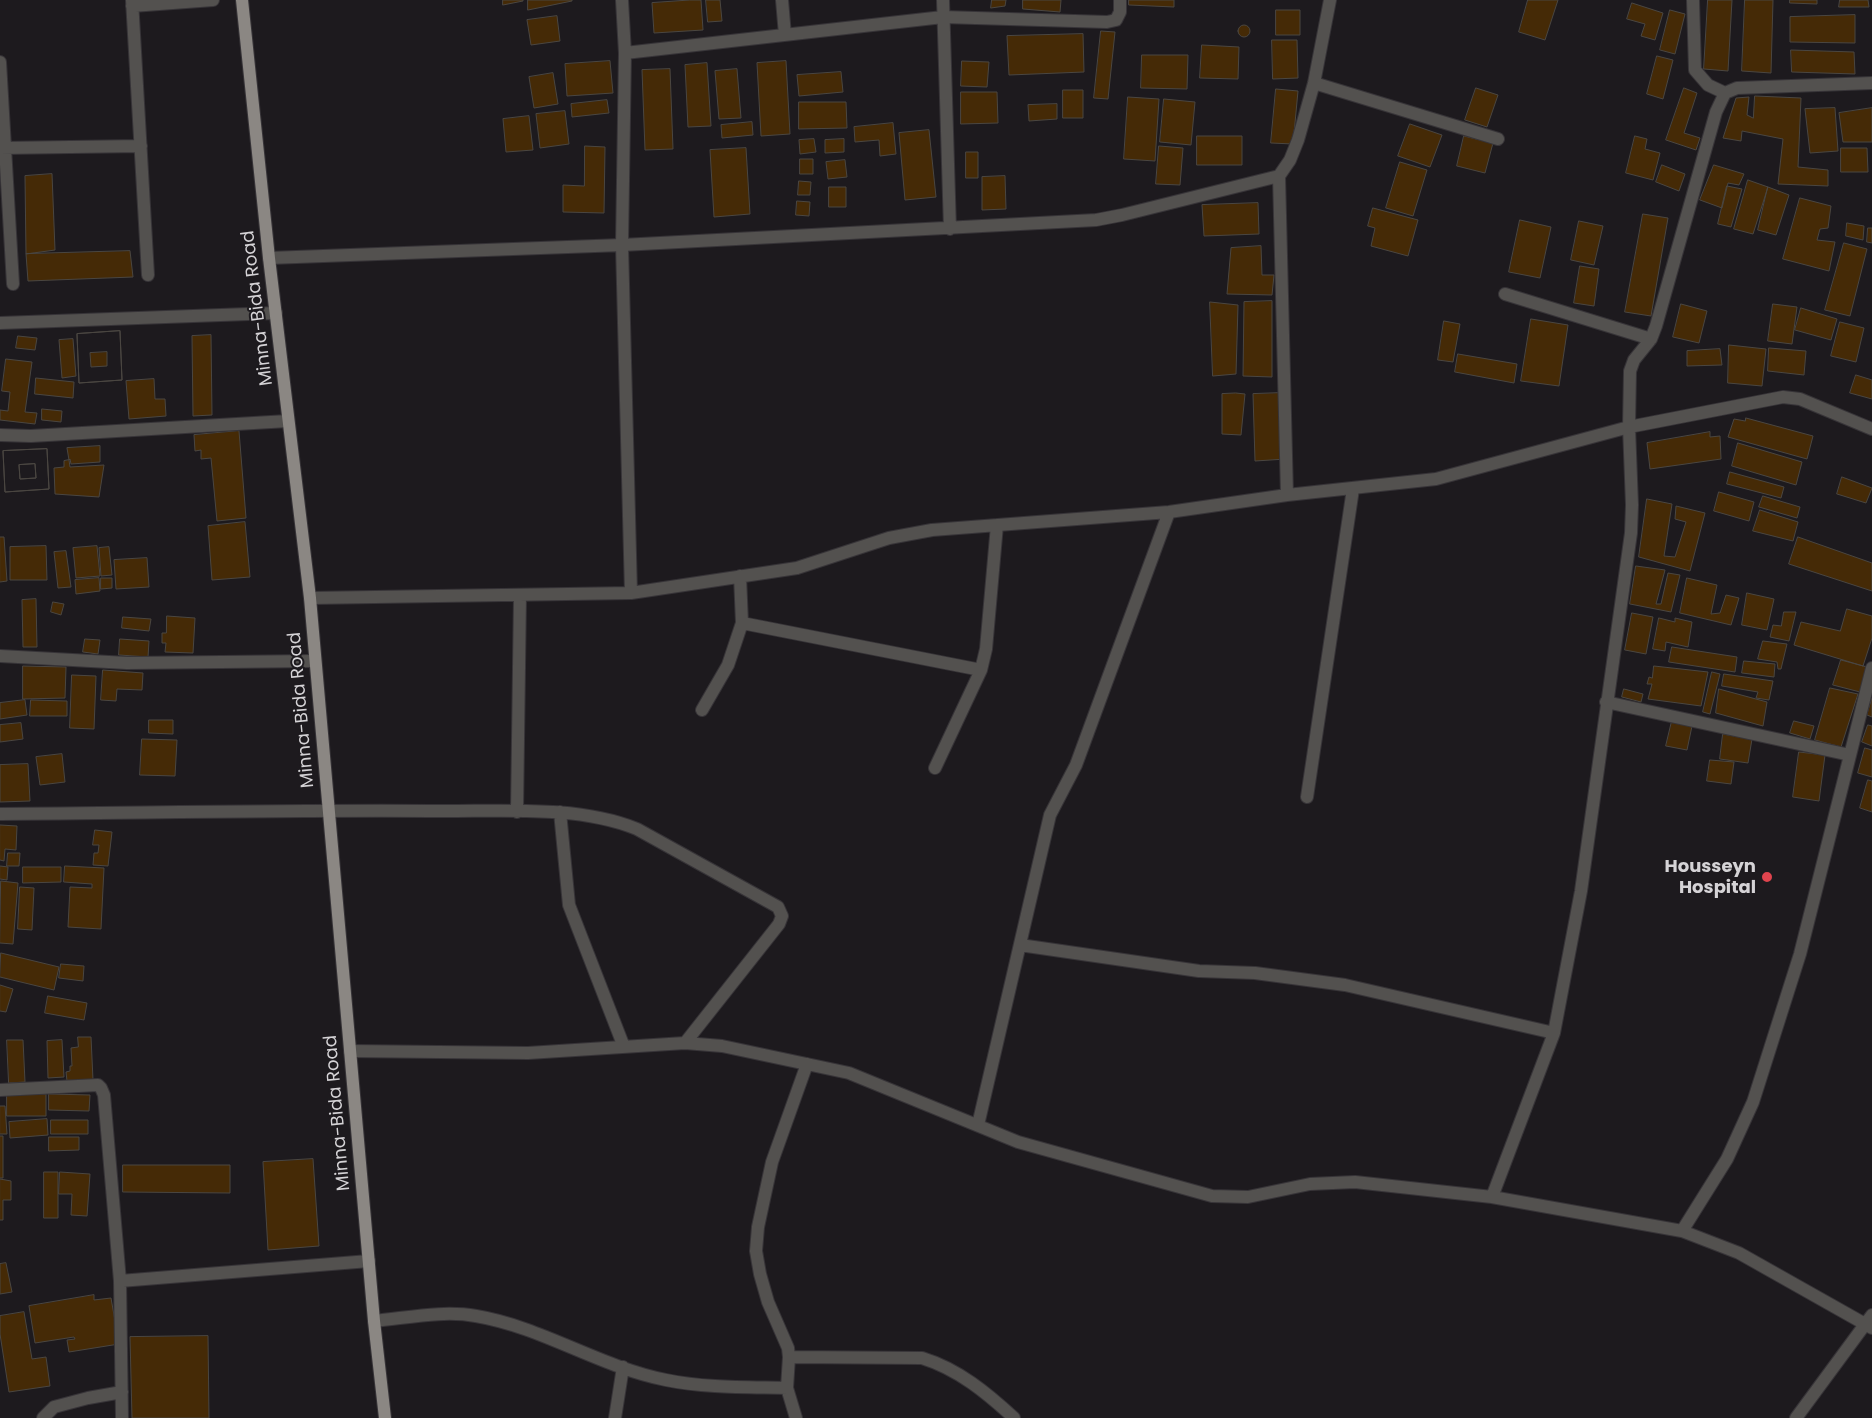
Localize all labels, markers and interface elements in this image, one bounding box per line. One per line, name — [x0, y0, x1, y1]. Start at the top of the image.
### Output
street label: Minna-Bida Road — [238, 229, 278, 387]
street label: Minna-Bida Road — [284, 631, 320, 789]
place label: Housseyn Hospital — [1665, 856, 1756, 899]
marker: Housseyn Hospital — [1760, 870, 1774, 884]
street label: Minna-Bida Road — [320, 1034, 356, 1192]

